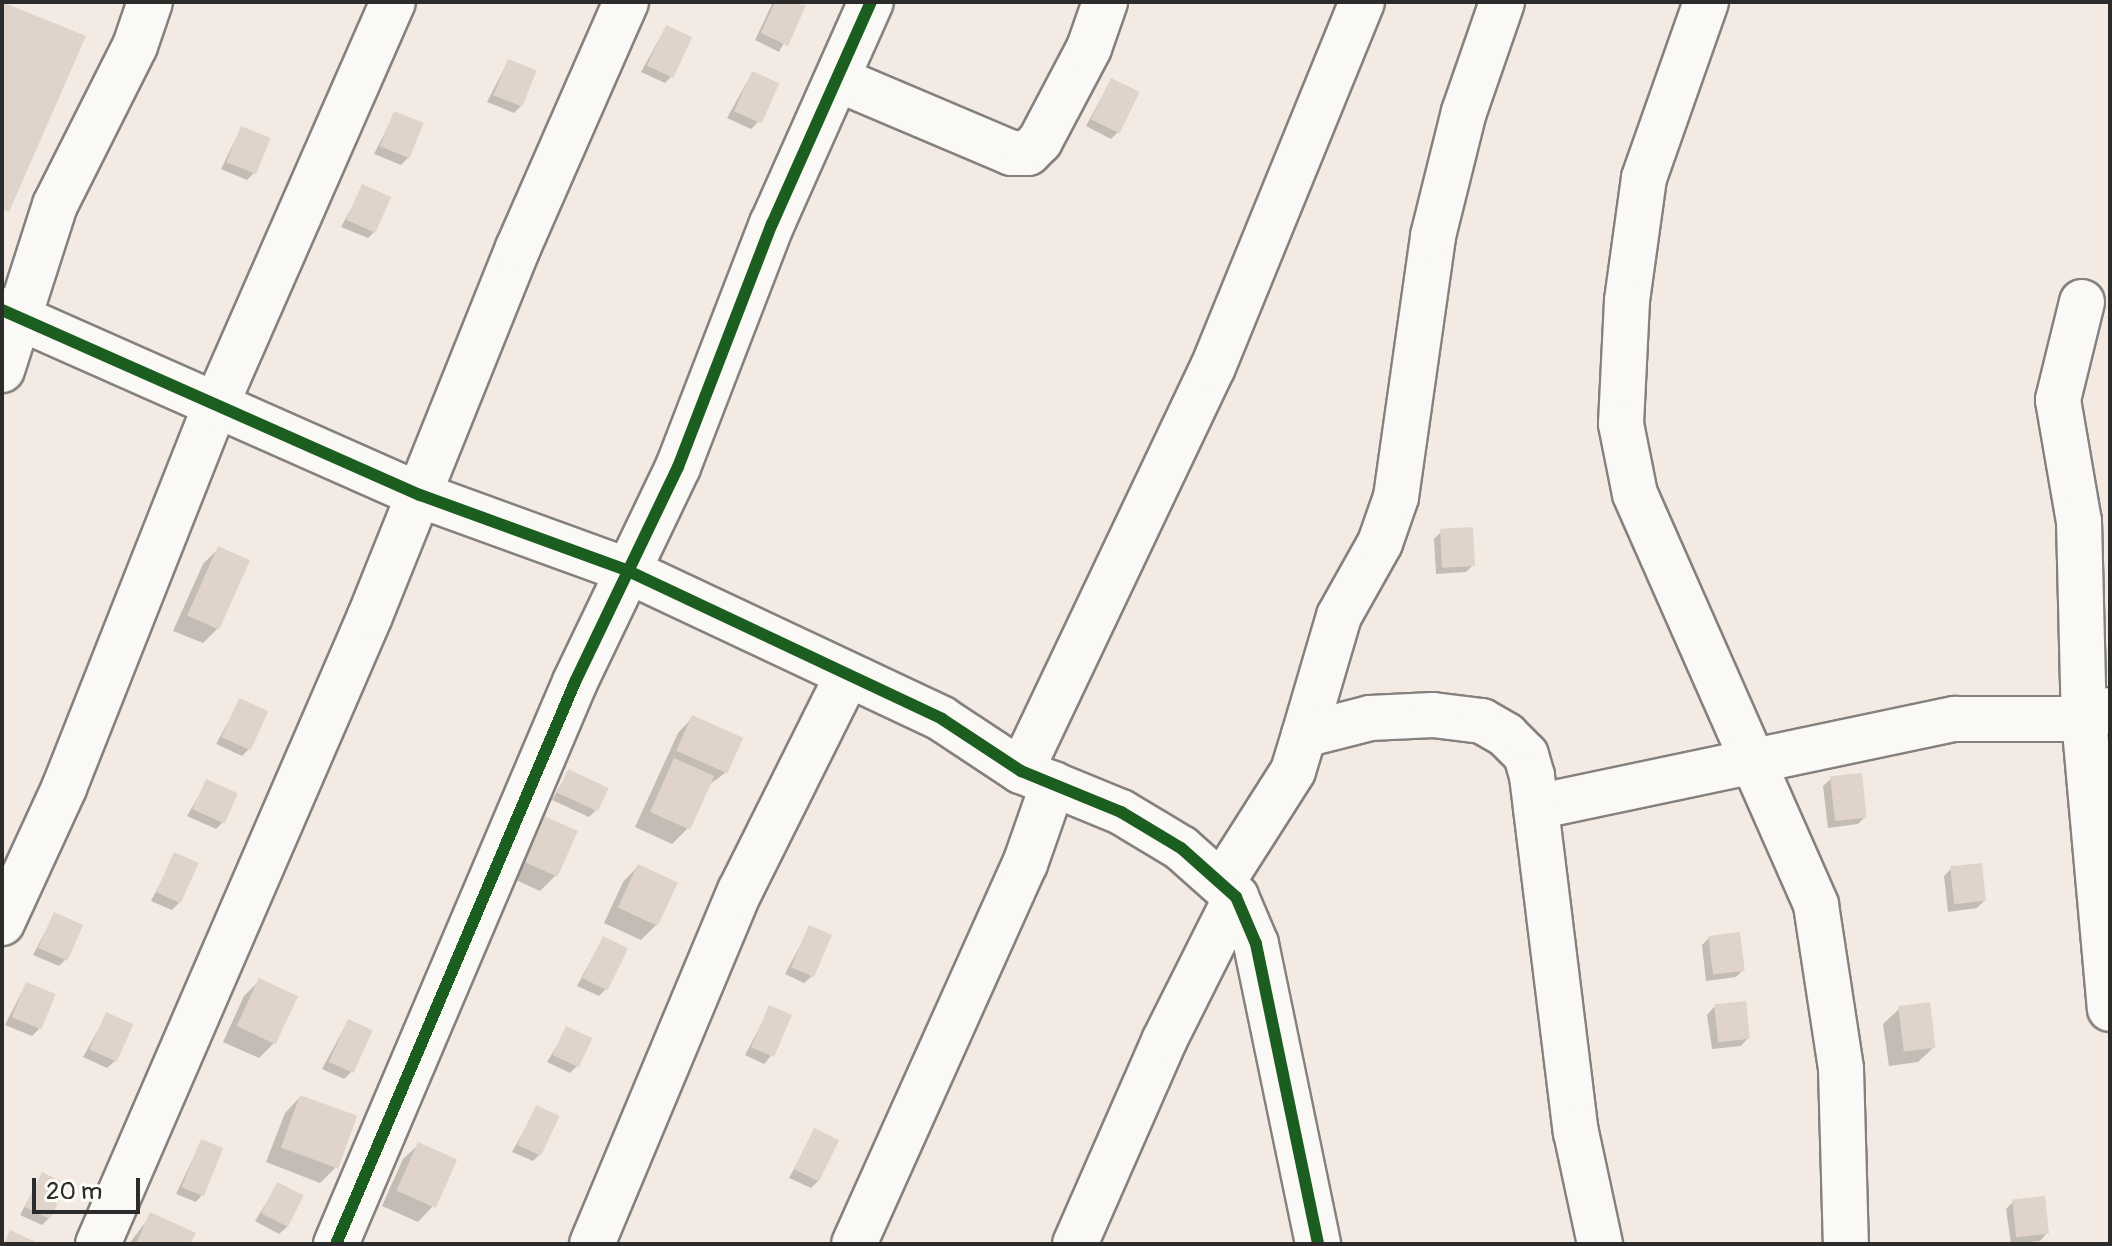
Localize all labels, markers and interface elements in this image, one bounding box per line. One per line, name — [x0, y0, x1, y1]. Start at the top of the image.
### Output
scale bar — [36, 1162, 144, 1212]
text: 20 m — [46, 1177, 102, 1206]

